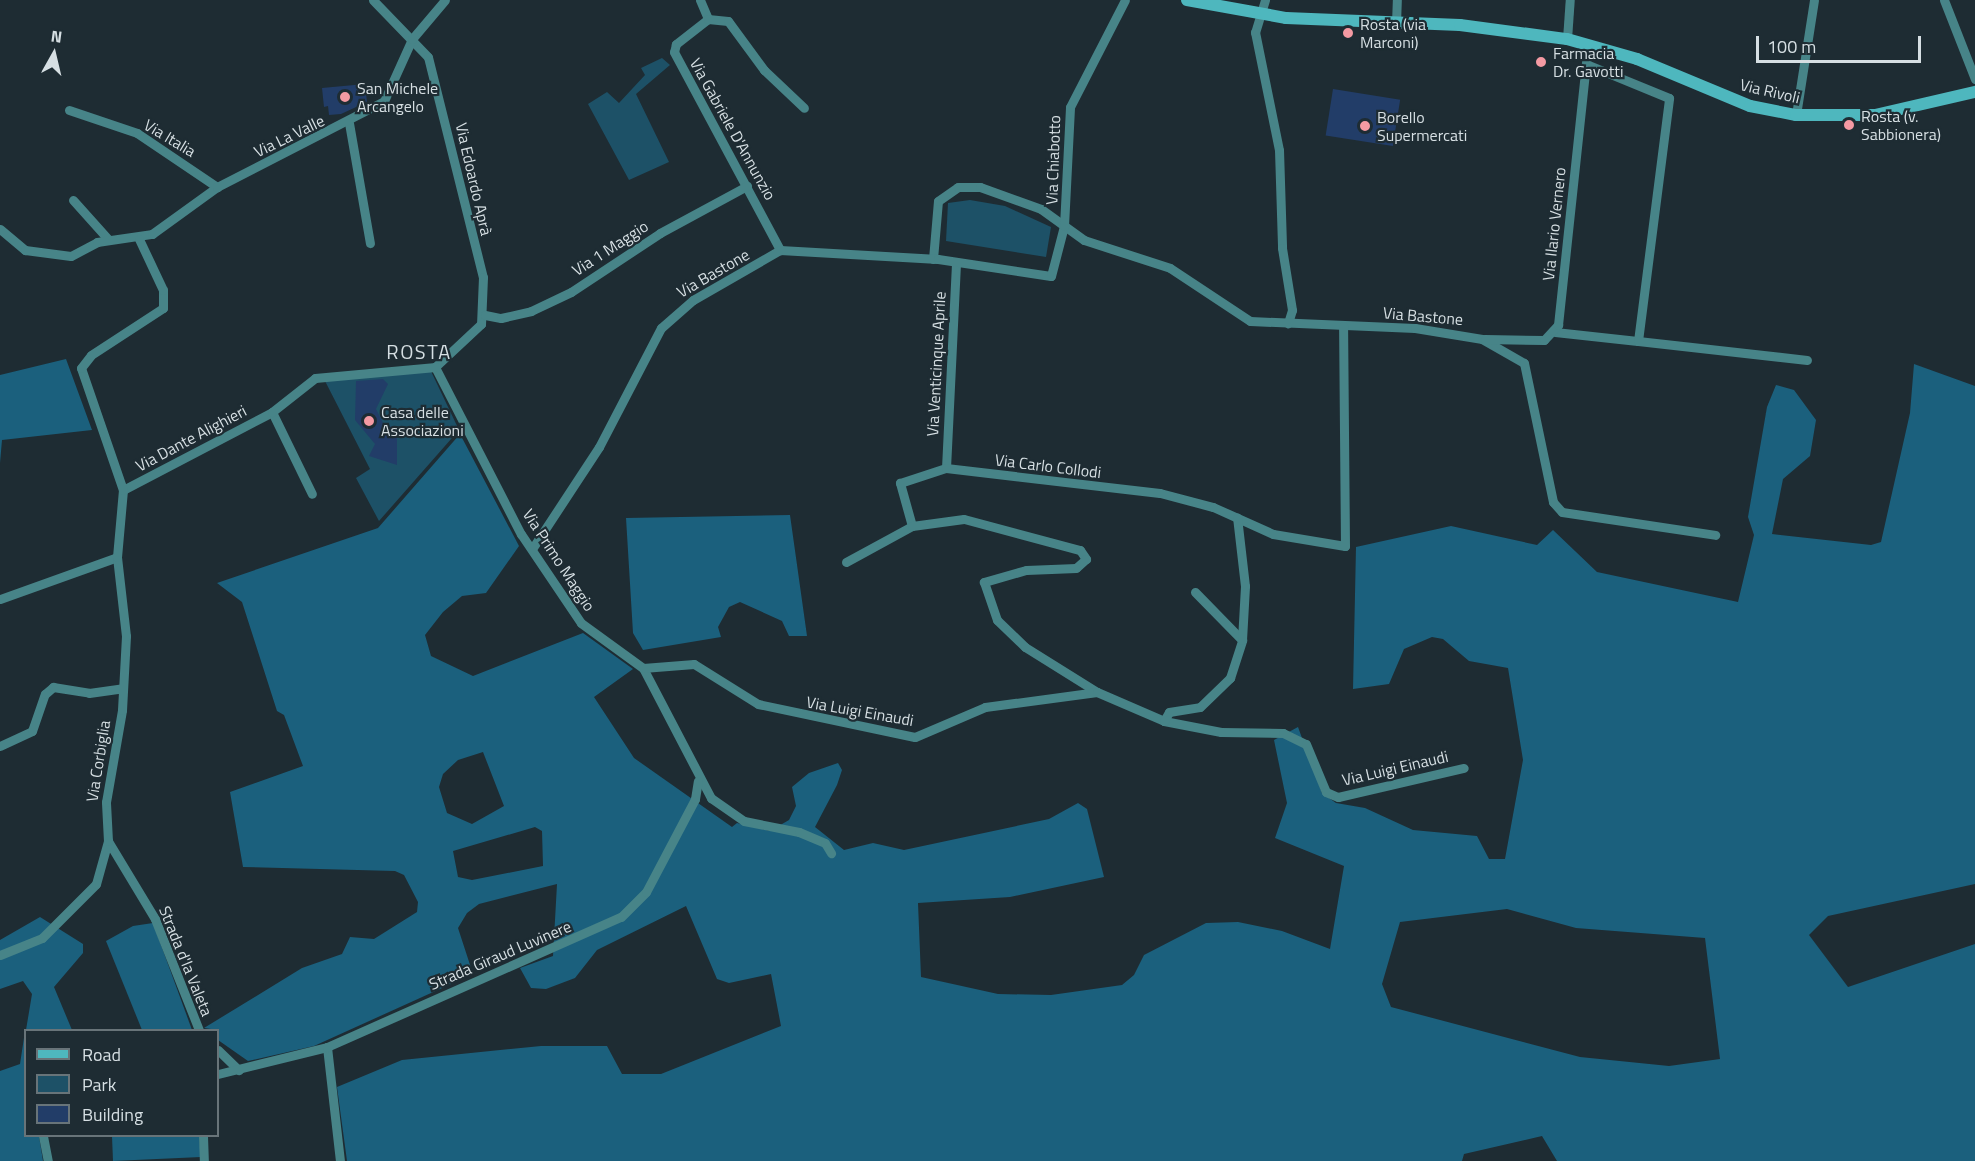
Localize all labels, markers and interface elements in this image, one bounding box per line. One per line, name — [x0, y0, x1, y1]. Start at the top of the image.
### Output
place label: Rosta (via Marconi) — [1360, 14, 1426, 52]
north arrow — [24, 24, 84, 84]
text: N — [49, 24, 64, 49]
scale bar — [1759, 24, 1924, 62]
marker: Rosta (via Marconi) — [1341, 26, 1355, 40]
text: 100 m — [1767, 33, 1816, 60]
place label: Farmacia Dr. Gavotti — [1553, 43, 1623, 81]
street label: Via Gabriele D'Annunzio — [686, 55, 780, 203]
marker: Farmacia Dr. Gavotti — [1534, 55, 1548, 69]
street label: Via Rivoli — [1738, 75, 1802, 107]
place label: San Michele Arcangelo — [357, 78, 438, 116]
marker: San Michele Arcangelo — [338, 90, 352, 104]
place label: Rosta (v. Sabbionera) — [1861, 106, 1941, 144]
place label: Borello Supermercati — [1377, 107, 1467, 145]
street label: Via La Valle — [251, 111, 327, 161]
street label: Via Italia — [141, 115, 199, 161]
street label: Via Chiabotto — [1042, 115, 1064, 205]
marker: Rosta (v. Sabbionera) — [1842, 118, 1856, 132]
marker: Borello Supermercati — [1358, 119, 1372, 133]
street label: Via Edoardo Aprà — [452, 121, 496, 237]
street label: Via Ilario Vernero — [1538, 166, 1570, 282]
street label: Via 1 Maggio — [568, 216, 652, 280]
street label: Via Bastone — [673, 245, 753, 301]
street label: Via Venticinque Aprile — [923, 291, 949, 437]
street label: Via Bastone — [1382, 303, 1464, 329]
district label: ROSTA — [386, 339, 452, 363]
street label: Via Dante Alighieri — [132, 401, 250, 475]
place label: Casa delle Associazioni — [381, 402, 464, 440]
marker: Casa delle Associazioni — [362, 414, 376, 428]
street label: Via Carlo Collodi — [994, 450, 1102, 482]
street label: Via Primo Maggio — [519, 505, 599, 615]
street label: Via Luigi Einaudi — [805, 692, 915, 730]
street label: Via Corbiglia — [82, 719, 114, 803]
street label: Via Luigi Einaudi — [1340, 746, 1450, 790]
street label: Strada d'la Valeta — [155, 903, 217, 1019]
street label: Strada Giraud Luvinere — [426, 916, 574, 994]
legend — [24, 1029, 219, 1137]
text: Road — [82, 1041, 121, 1068]
text: Park — [82, 1071, 116, 1098]
text: Building — [82, 1101, 143, 1128]

